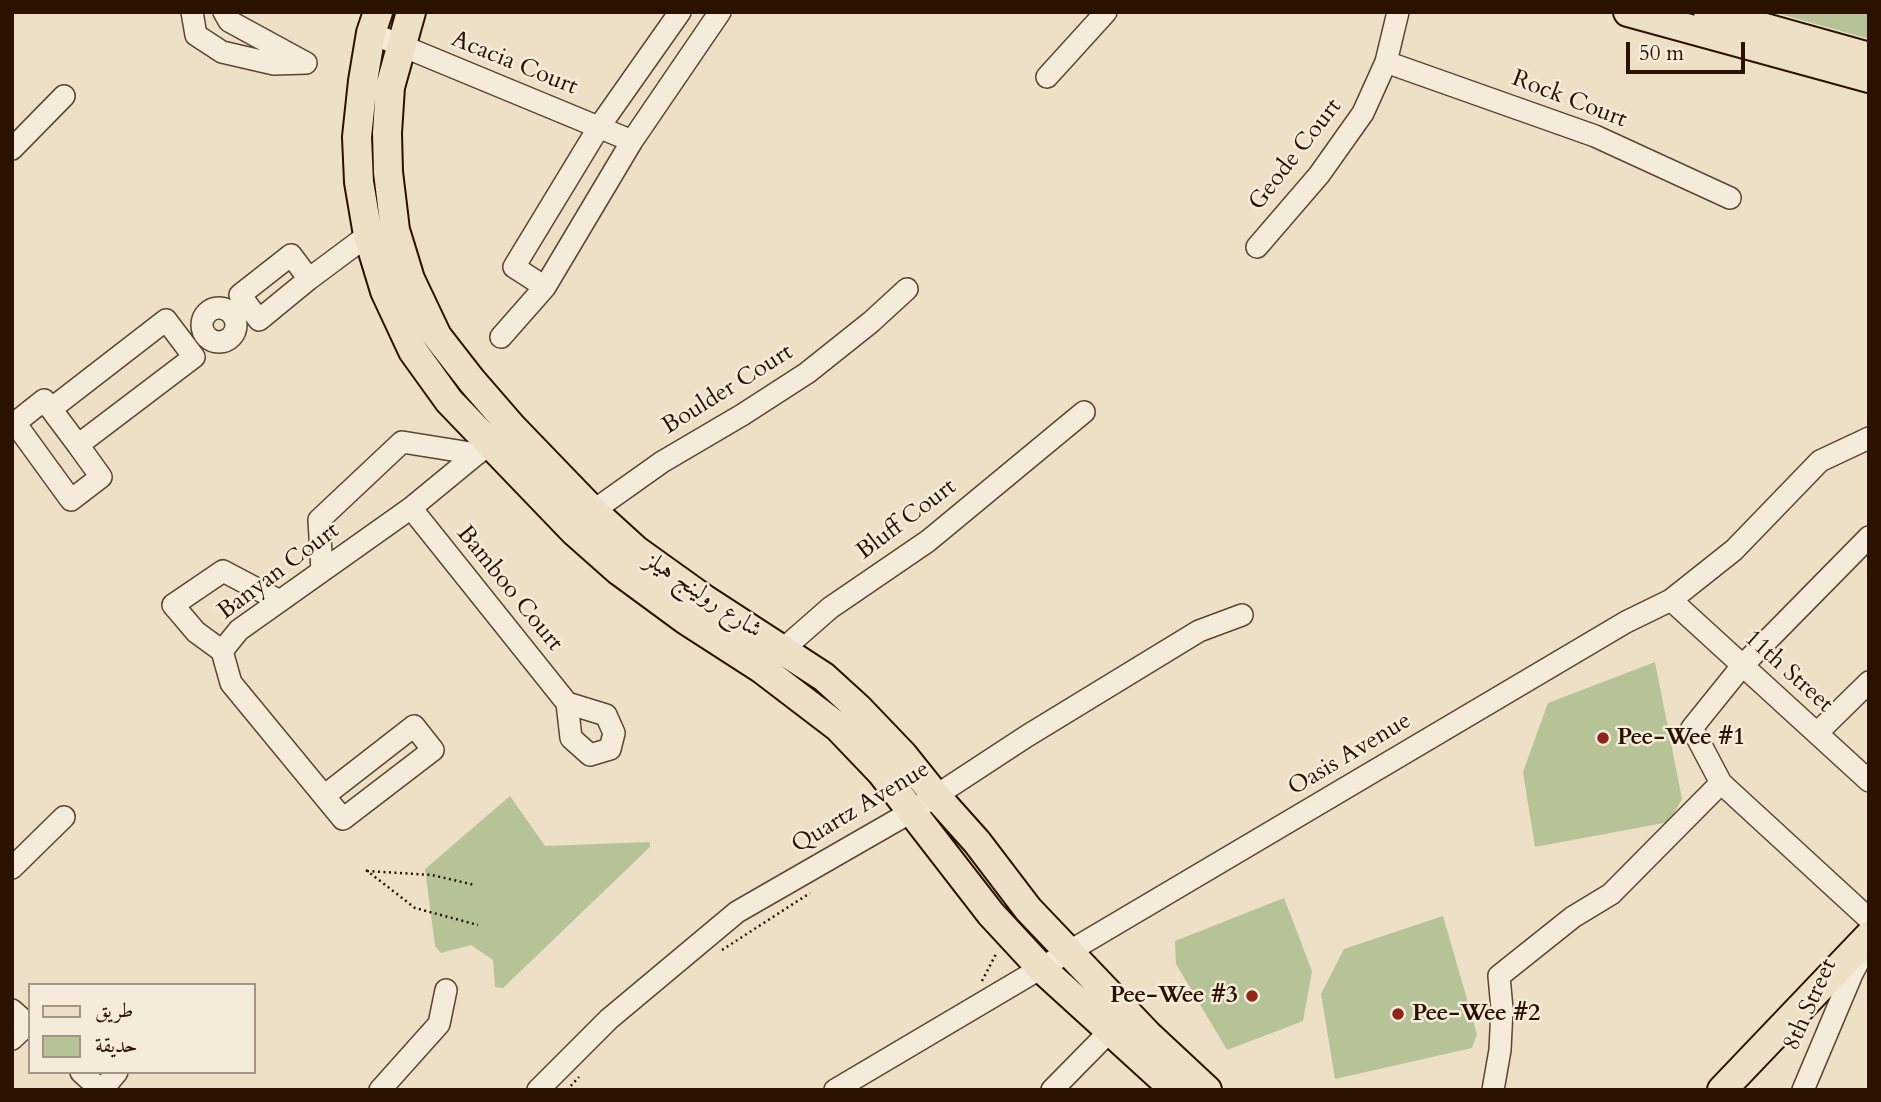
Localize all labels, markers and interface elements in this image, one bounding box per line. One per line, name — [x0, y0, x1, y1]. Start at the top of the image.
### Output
street label: Acacia Court — [447, 26, 581, 102]
scale bar — [1629, 28, 1748, 72]
text: 50 m — [1639, 39, 1684, 68]
street label: Rock Court — [1508, 65, 1630, 135]
street label: Geode Court — [1243, 93, 1349, 217]
street label: Boulder Court — [658, 339, 798, 441]
street label: Bluff Court — [852, 473, 962, 567]
street label: Banyan Court — [213, 517, 345, 627]
street label: Bamboo Court — [450, 520, 568, 658]
street label: شارع رولينج هيلز — [639, 546, 767, 646]
street label: 11th Street — [1738, 625, 1838, 719]
street label: Oasis Avenue — [1283, 707, 1417, 803]
place label: Pee-Wee #1 — [1617, 724, 1745, 752]
marker: Pee-Wee #1 — [1595, 730, 1611, 746]
street label: Quartz Avenue — [787, 756, 935, 860]
street label: 8th Street — [1778, 955, 1844, 1055]
place label: Pee-Wee #3 — [1110, 982, 1238, 1010]
legend — [28, 983, 256, 1074]
marker: Pee-Wee #3 — [1244, 988, 1260, 1004]
text: طريق — [95, 996, 133, 1025]
place label: Pee-Wee #2 — [1412, 1000, 1540, 1028]
marker: Pee-Wee #2 — [1390, 1006, 1406, 1022]
text: حديقة — [95, 1031, 138, 1060]

